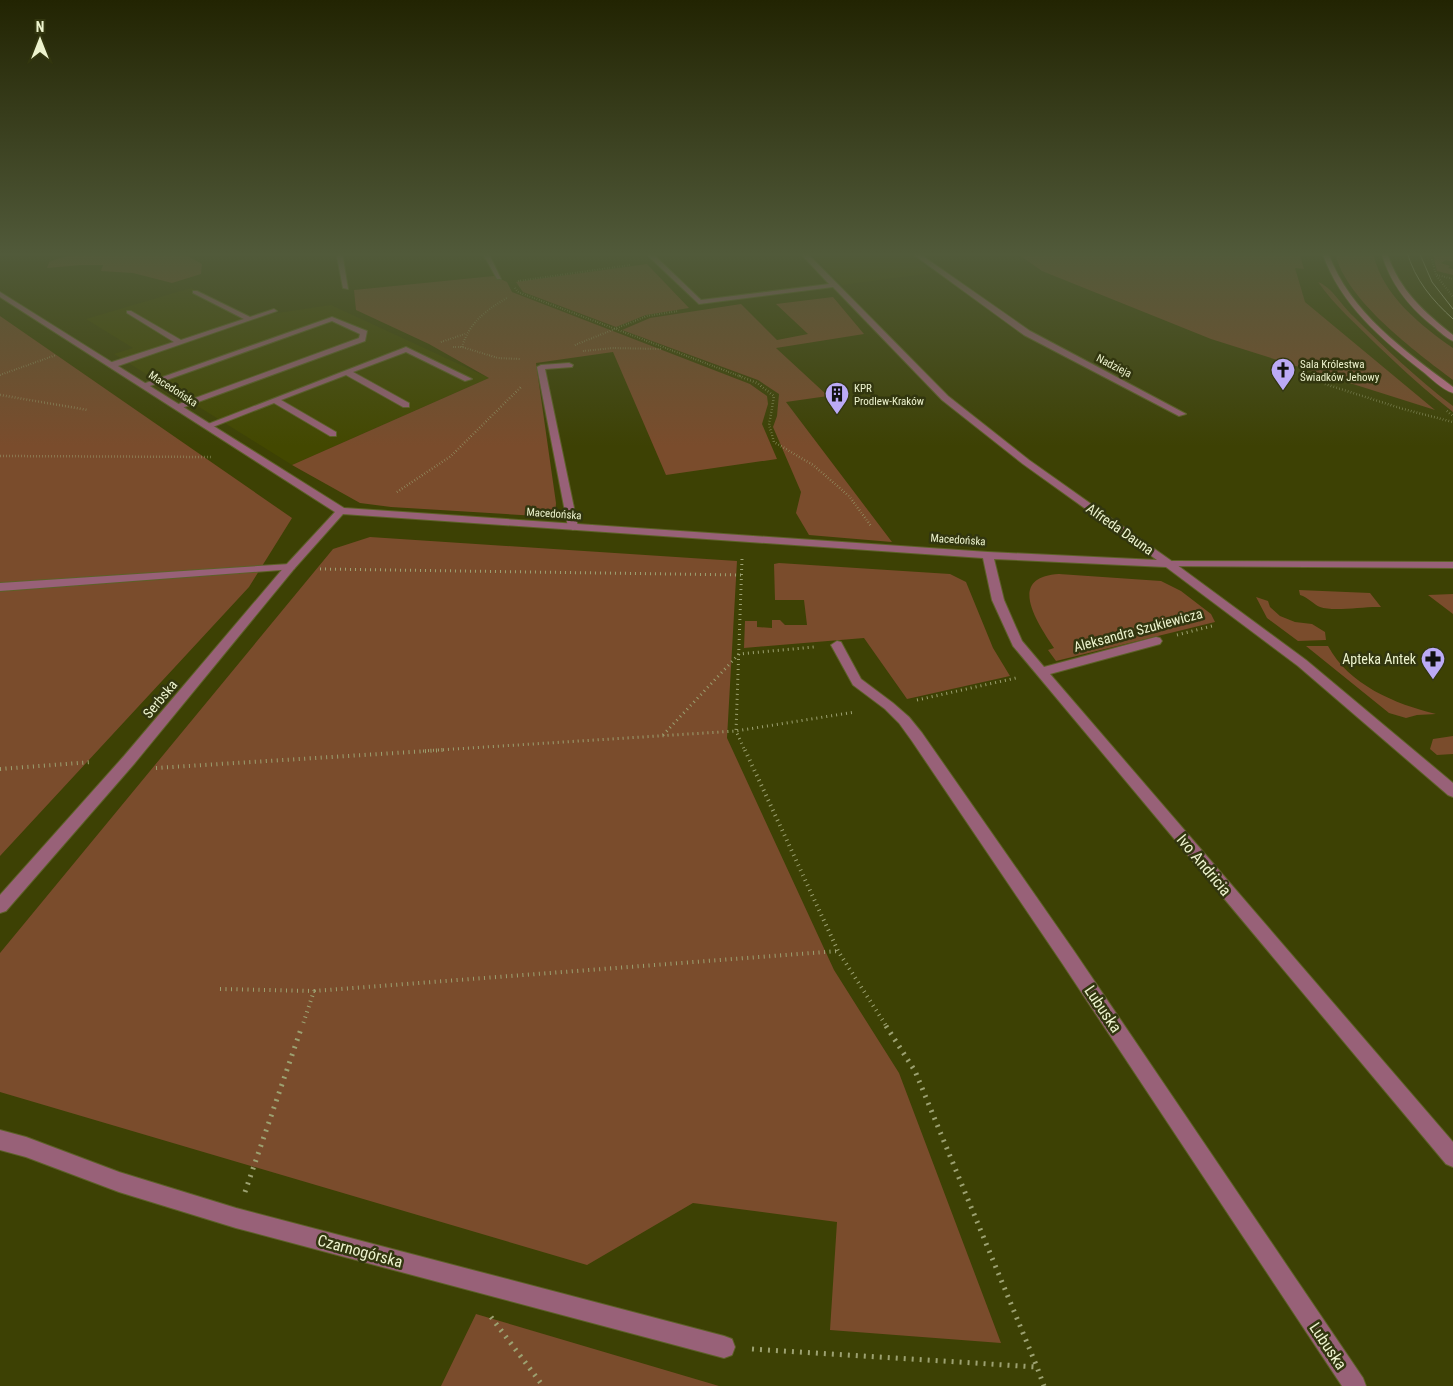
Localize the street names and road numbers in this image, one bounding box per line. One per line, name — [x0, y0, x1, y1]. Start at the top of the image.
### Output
street label: Nadzieja — [1094, 352, 1134, 380]
street label: Macedońska — [146, 368, 200, 410]
street label: Alfreda Dauna — [1083, 500, 1157, 558]
street label: Macedońska — [526, 506, 582, 522]
street label: Macedońska — [930, 532, 986, 548]
street label: Aleksandra Szukiewicza — [1072, 605, 1204, 655]
street label: Serbska — [140, 677, 180, 721]
street label: Ivo Andricia — [1173, 830, 1235, 900]
street label: Lubuska — [1080, 982, 1126, 1036]
street label: Czarnogórska — [315, 1231, 405, 1271]
street label: Lubuska — [1305, 1319, 1351, 1373]

